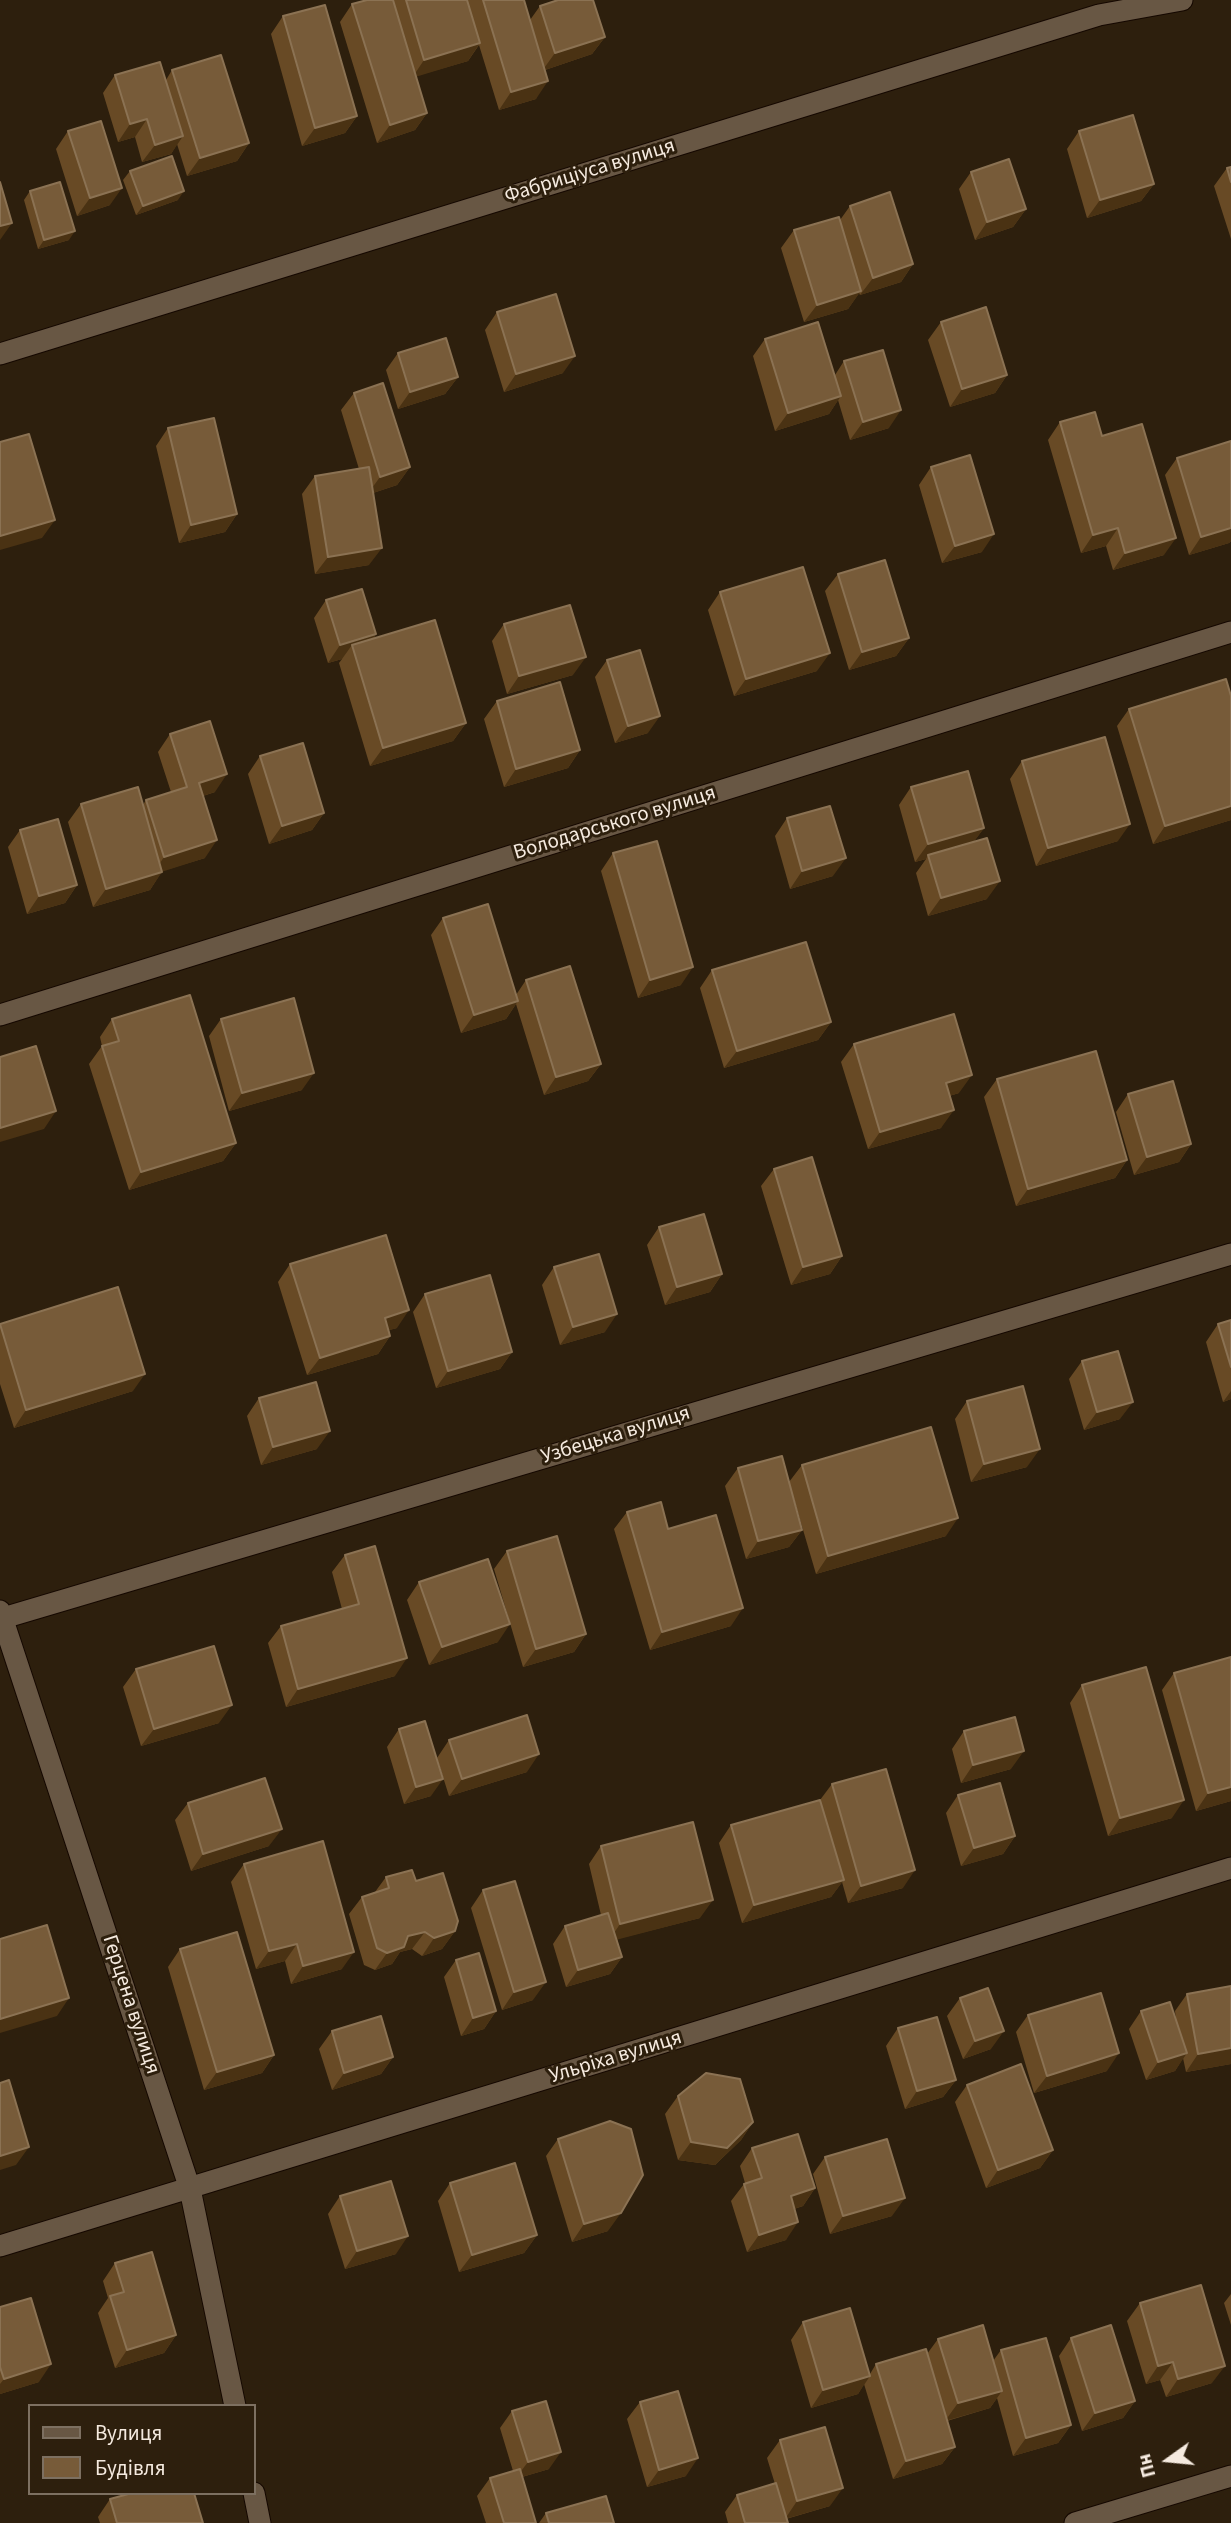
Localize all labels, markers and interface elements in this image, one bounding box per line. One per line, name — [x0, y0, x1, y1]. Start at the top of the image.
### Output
street label: Фабриціуса вулиця — [502, 134, 678, 210]
street label: Володарського вулиця — [511, 781, 719, 867]
street label: Узбецька вулиця — [539, 1401, 693, 1471]
street label: Герцена вулиця — [96, 1932, 164, 2078]
street label: Ульріха вулиця — [547, 2026, 685, 2090]
legend — [28, 2404, 256, 2495]
text: Вулиця — [95, 2418, 162, 2448]
north arrow — [1133, 2425, 1203, 2495]
text: Пн — [1131, 2451, 1163, 2480]
text: Будівля — [95, 2453, 166, 2483]

